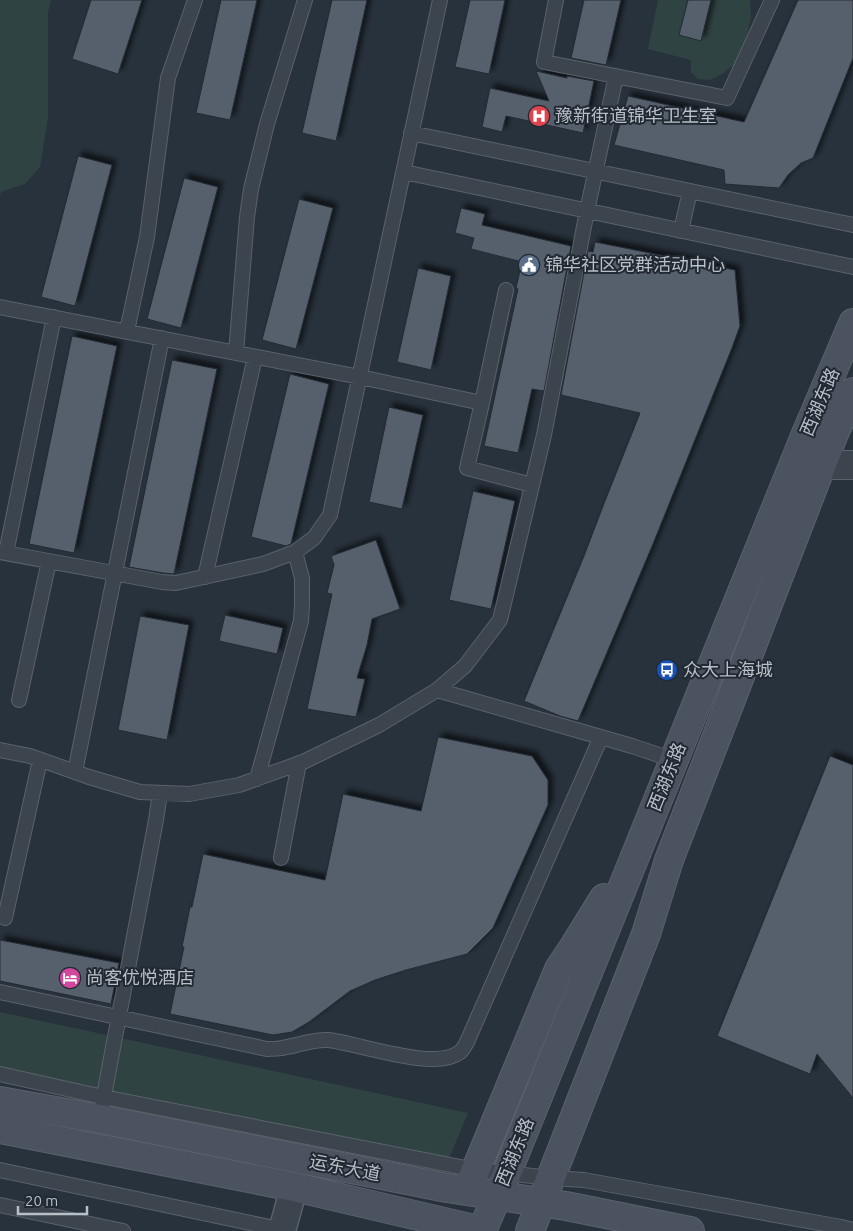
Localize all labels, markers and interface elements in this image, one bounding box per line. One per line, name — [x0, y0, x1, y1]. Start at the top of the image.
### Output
hospital icon: 豫新街道锦华卫生室 — [527, 104, 551, 128]
place label: 豫新街道锦华卫生室 — [555, 105, 717, 125]
public building icon: 锦华社区党群活动中心 — [517, 253, 541, 277]
place label: 锦华社区党群活动中心 — [545, 254, 725, 274]
street label: 西湖东路 — [796, 365, 842, 439]
bus stop icon: 众大上海城 — [655, 658, 679, 682]
place label: 众大上海城 — [683, 659, 773, 679]
street label: 西湖东路 — [643, 740, 689, 814]
hotel icon: 尚客优悦酒店 — [58, 966, 82, 990]
place label: 尚客优悦酒店 — [86, 967, 194, 987]
street label: 西湖东路 — [491, 1115, 537, 1189]
street label: 运东大道 — [308, 1150, 382, 1184]
scale bar — [18, 1184, 86, 1216]
text: 20 m — [25, 1192, 58, 1209]

